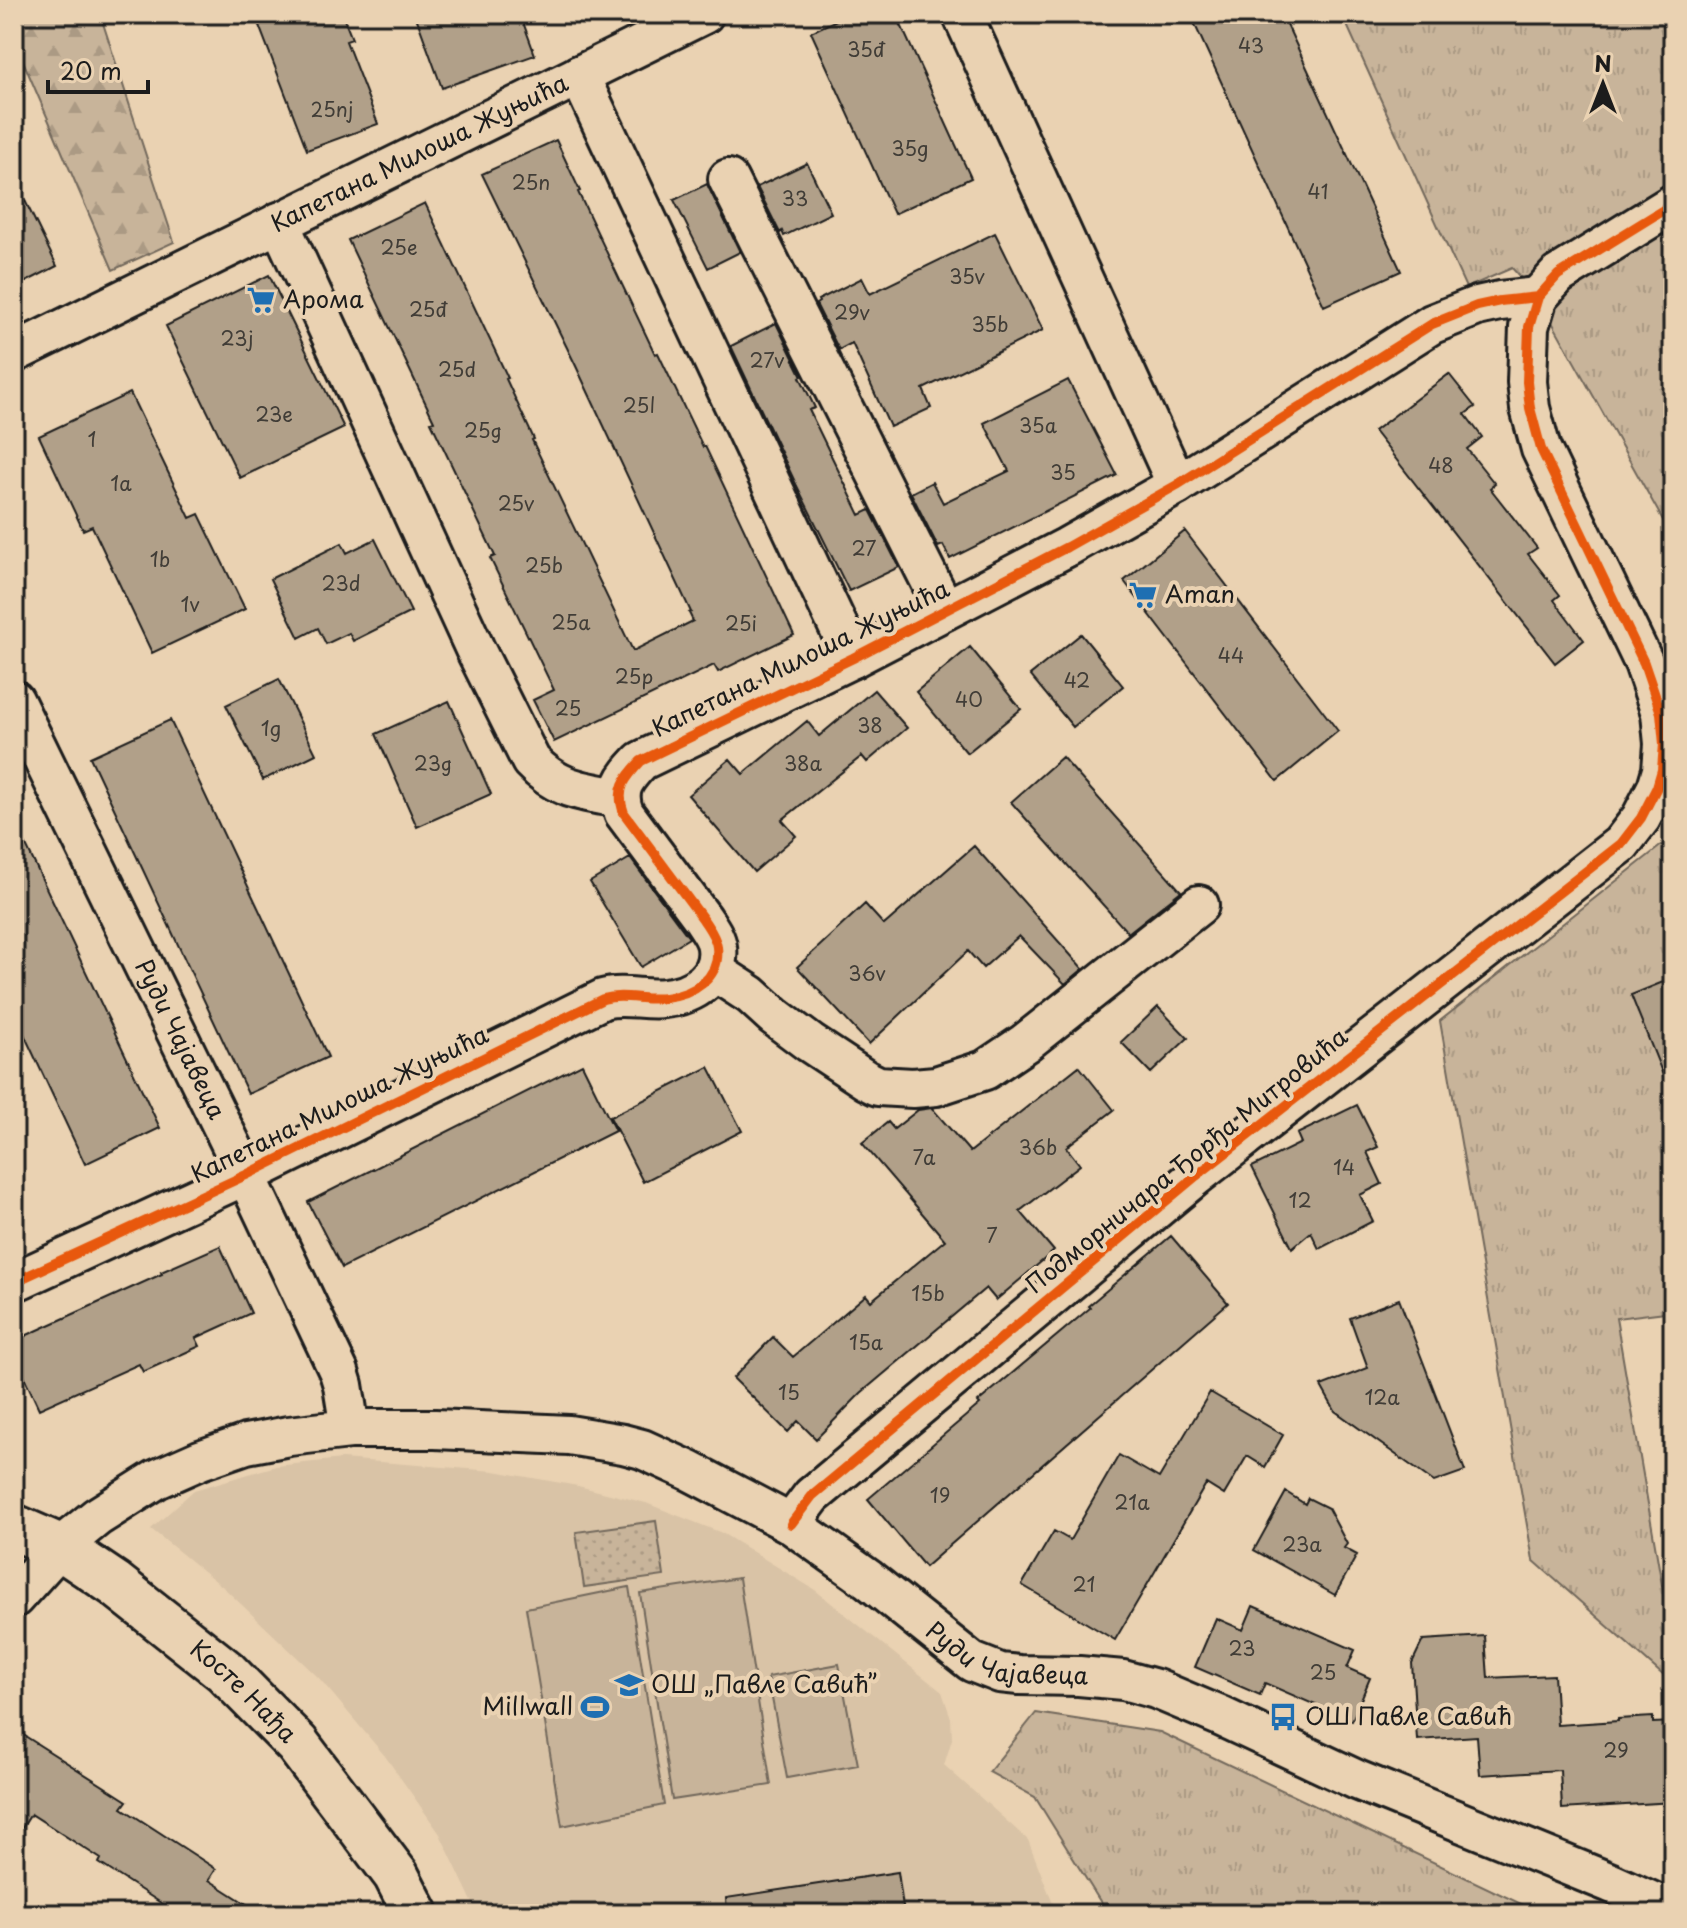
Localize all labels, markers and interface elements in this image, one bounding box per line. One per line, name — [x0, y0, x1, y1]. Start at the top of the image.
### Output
house number: 43 — [1238, 30, 1264, 60]
house number: 35đ — [847, 34, 886, 64]
scale bar — [48, 44, 148, 94]
north arrow — [1563, 44, 1643, 124]
text: N — [1594, 46, 1612, 79]
text: 20 m — [60, 52, 122, 88]
street label: Капетана Милоша Жуњића — [264, 64, 574, 240]
house number: 25nj — [311, 94, 353, 124]
house number: 35g — [891, 133, 929, 163]
house number: 25n — [512, 167, 550, 197]
house number: 41 — [1308, 176, 1329, 206]
house number: 33 — [782, 183, 808, 213]
house number: 25e — [380, 232, 418, 262]
house number: 35v — [949, 261, 985, 291]
place label: Арома — [283, 280, 364, 316]
supermarket icon: Арома — [246, 285, 276, 315]
house number: 25đ — [409, 294, 449, 324]
house number: 29v — [834, 297, 870, 327]
house number: 35b — [971, 309, 1009, 339]
house number: 23j — [220, 323, 254, 353]
house number: 27v — [750, 345, 784, 375]
house number: 25d — [438, 354, 476, 384]
house number: 25l — [623, 390, 655, 420]
house number: 23e — [255, 399, 293, 429]
house number: 35a — [1019, 410, 1058, 440]
house number: 25g — [464, 415, 502, 445]
house number: 1 — [88, 424, 96, 454]
house number: 48 — [1428, 450, 1454, 480]
house number: 35 — [1050, 457, 1076, 487]
house number: 1a — [110, 468, 132, 498]
house number: 25v — [498, 488, 534, 518]
house number: 27 — [852, 533, 876, 563]
house number: 1b — [150, 544, 170, 574]
house number: 25b — [525, 550, 563, 580]
house number: 23d — [322, 568, 360, 598]
street label: Капетана Милоша Жуњића — [645, 569, 955, 745]
place label: Aman — [1165, 575, 1235, 611]
supermarket icon: Aman — [1128, 580, 1158, 610]
house number: 1v — [180, 589, 200, 619]
house number: 25a — [552, 607, 591, 637]
house number: 25i — [725, 608, 757, 638]
house number: 44 — [1218, 640, 1244, 670]
house number: 25p — [615, 661, 653, 691]
house number: 42 — [1064, 665, 1090, 695]
house number: 40 — [955, 684, 983, 714]
house number: 25 — [555, 693, 581, 723]
house number: 38 — [857, 710, 883, 740]
house number: 1g — [261, 713, 281, 743]
house number: 23g — [414, 748, 452, 778]
house number: 38a — [784, 748, 823, 778]
street label: Руди Чајавеца — [127, 953, 236, 1125]
house number: 36v — [848, 958, 886, 988]
street label: Капетана Милоша Жуњића — [184, 1015, 494, 1191]
street label: Подморничара Ђорђа Митровића — [1017, 1018, 1354, 1301]
house number: 36b — [1019, 1132, 1057, 1162]
house number: 7a — [913, 1142, 936, 1172]
house number: 14 — [1333, 1152, 1355, 1182]
house number: 12 — [1288, 1185, 1312, 1215]
house number: 7 — [986, 1220, 998, 1250]
house number: 15b — [911, 1278, 945, 1308]
house number: 15a — [849, 1327, 884, 1357]
house number: 15 — [778, 1377, 800, 1407]
house number: 12a — [1364, 1382, 1400, 1412]
house number: 19 — [930, 1480, 950, 1510]
house number: 21a — [1114, 1487, 1150, 1517]
house number: 23a — [1282, 1529, 1322, 1559]
house number: 21 — [1072, 1569, 1096, 1599]
street label: Руди Чајавеца — [919, 1612, 1090, 1693]
street label: Косте Нађа — [183, 1630, 306, 1750]
house number: 23 — [1228, 1633, 1256, 1663]
house number: 25 — [1310, 1657, 1336, 1687]
place label: ОШ „Павле Савић” — [651, 1665, 877, 1701]
school or university icon: ОШ „Павле Савић” — [614, 1670, 644, 1700]
place label: Millwall — [482, 1687, 573, 1723]
sports icon: Millwall — [580, 1692, 610, 1722]
place label: ОШ Павле Савић — [1305, 1697, 1512, 1733]
bus stop icon: ОШ Павле Савић — [1268, 1702, 1298, 1732]
house number: 29 — [1603, 1735, 1629, 1765]

